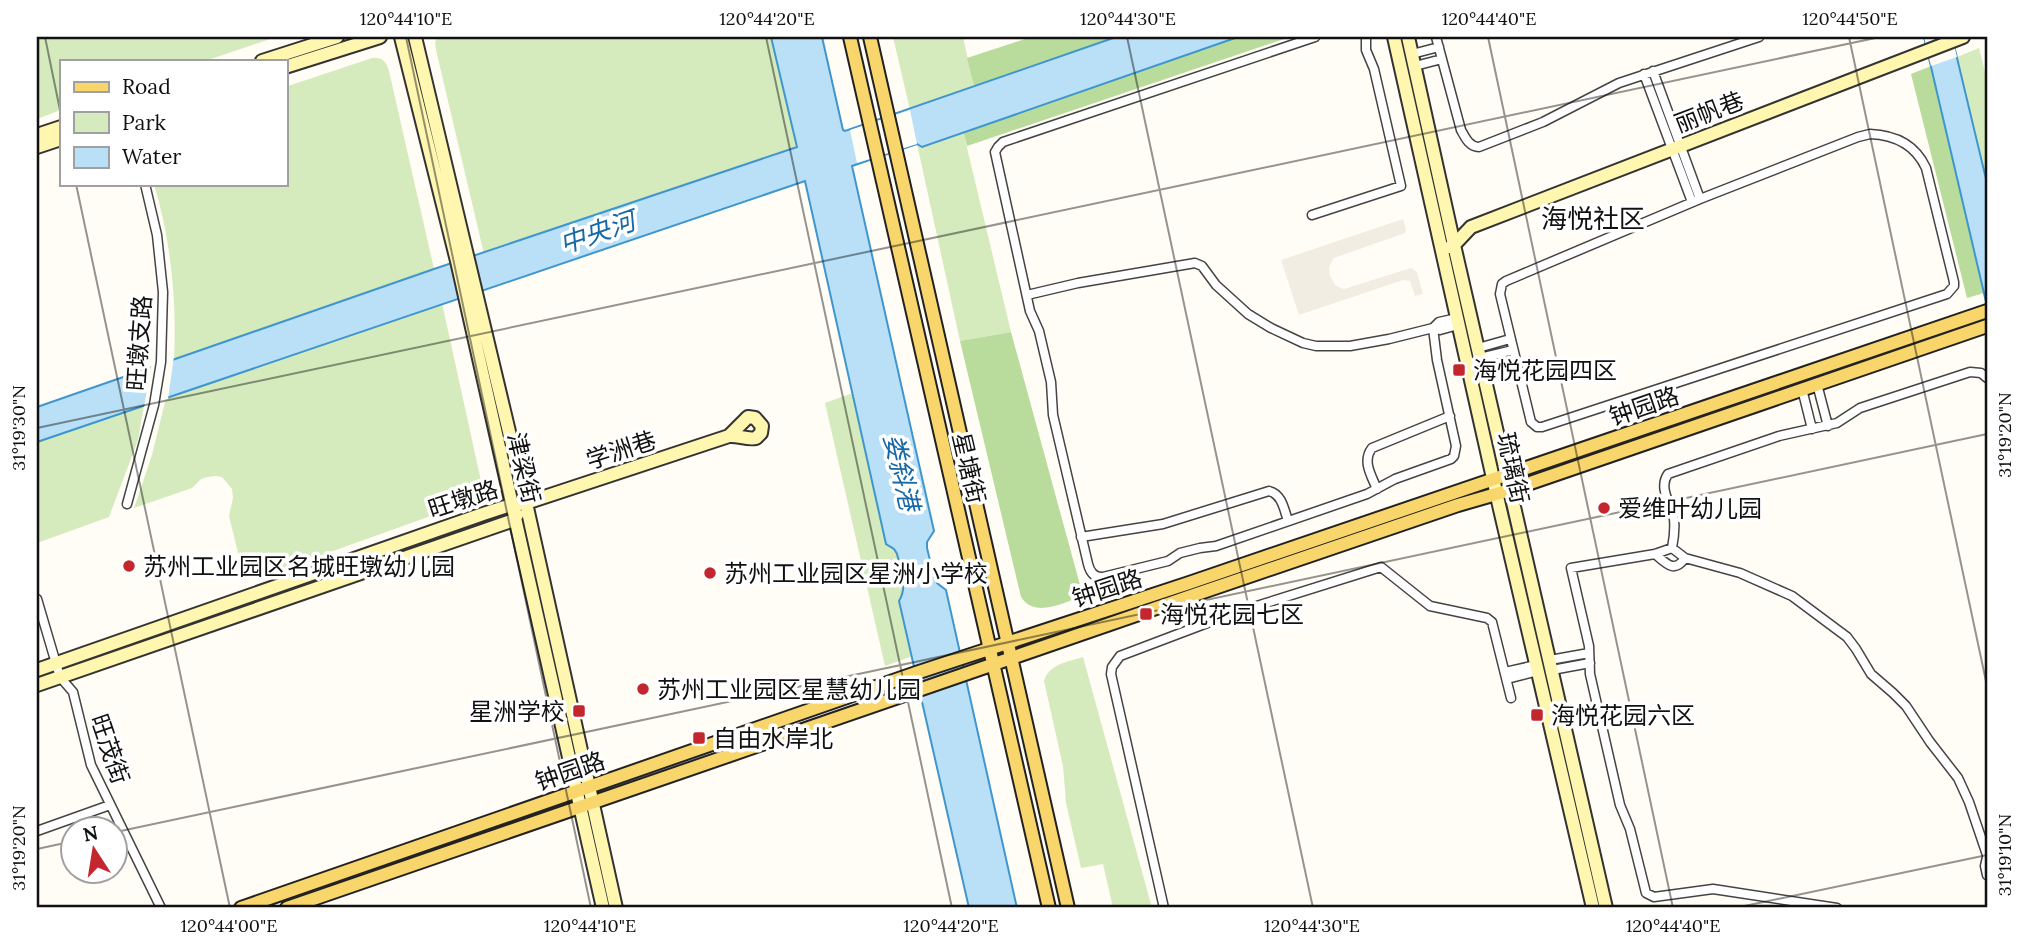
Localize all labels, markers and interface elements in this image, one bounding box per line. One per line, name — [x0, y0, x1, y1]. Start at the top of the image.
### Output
text: 120°44'10"E — [360, 7, 452, 30]
text: 120°44'20"E — [719, 7, 815, 30]
text: 120°44'30"E — [1080, 7, 1176, 30]
text: 120°44'40"E — [1442, 7, 1536, 30]
text: 120°44'50"E — [1802, 7, 1898, 30]
legend — [60, 60, 287, 186]
text: Road — [122, 73, 171, 100]
street label: 丽帆巷 — [1670, 85, 1748, 139]
text: Park — [122, 109, 166, 136]
text: Water — [122, 143, 181, 170]
water label: 中央河 — [555, 202, 644, 260]
district label: 海悦社区 — [1541, 202, 1645, 235]
street label: 旺墩支路 — [120, 294, 158, 392]
place label: 海悦花园四区 — [1473, 355, 1617, 386]
marker: 海悦花园四区 — [1451, 362, 1467, 378]
street label: 钟园路 — [1605, 380, 1683, 432]
text: 31°19'30"N — [7, 385, 30, 471]
text: 31°19'20"N — [1993, 392, 2016, 478]
street label: 学洲巷 — [582, 424, 660, 476]
street label: 津梁街 — [501, 429, 547, 507]
street label: 星塘街 — [946, 429, 992, 507]
water label: 娄斜港 — [877, 430, 928, 518]
street label: 琉璃街 — [1490, 430, 1536, 506]
street label: 旺墩路 — [424, 473, 502, 525]
place label: 爱维叶幼儿园 — [1618, 493, 1762, 524]
marker: 爱维叶幼儿园 — [1596, 500, 1612, 516]
place label: 苏州工业园区名城旺墩幼儿园 — [143, 551, 455, 582]
marker: 苏州工业园区名城旺墩幼儿园 — [121, 558, 137, 574]
place label: 苏州工业园区星洲小学校 — [724, 558, 988, 589]
street label: 钟园路 — [1068, 562, 1146, 614]
marker: 苏州工业园区星洲小学校 — [702, 565, 718, 581]
place label: 海悦花园七区 — [1160, 599, 1304, 630]
marker: 海悦花园七区 — [1138, 606, 1154, 622]
place label: 苏州工业园区星慧幼儿园 — [657, 674, 921, 705]
marker: 苏州工业园区星慧幼儿园 — [635, 681, 651, 697]
place label: 星洲学校 — [469, 696, 565, 727]
place label: 海悦花园六区 — [1551, 700, 1695, 731]
marker: 星洲学校 — [571, 703, 587, 719]
marker: 海悦花园六区 — [1529, 707, 1545, 723]
street label: 旺茂街 — [84, 710, 136, 788]
place label: 自由水岸北 — [713, 723, 833, 754]
marker: 自由水岸北 — [691, 730, 707, 746]
street label: 钟园路 — [531, 745, 609, 797]
text: 31°19'20"N — [7, 805, 30, 891]
text: 31°19'10"N — [1993, 814, 2016, 896]
north arrow — [60, 816, 130, 886]
text: N — [81, 820, 100, 847]
text: 120°44'00"E — [181, 914, 277, 937]
text: 120°44'10"E — [544, 914, 636, 937]
text: 120°44'20"E — [903, 914, 999, 937]
text: 120°44'30"E — [1264, 914, 1360, 937]
text: 120°44'40"E — [1626, 914, 1720, 937]

